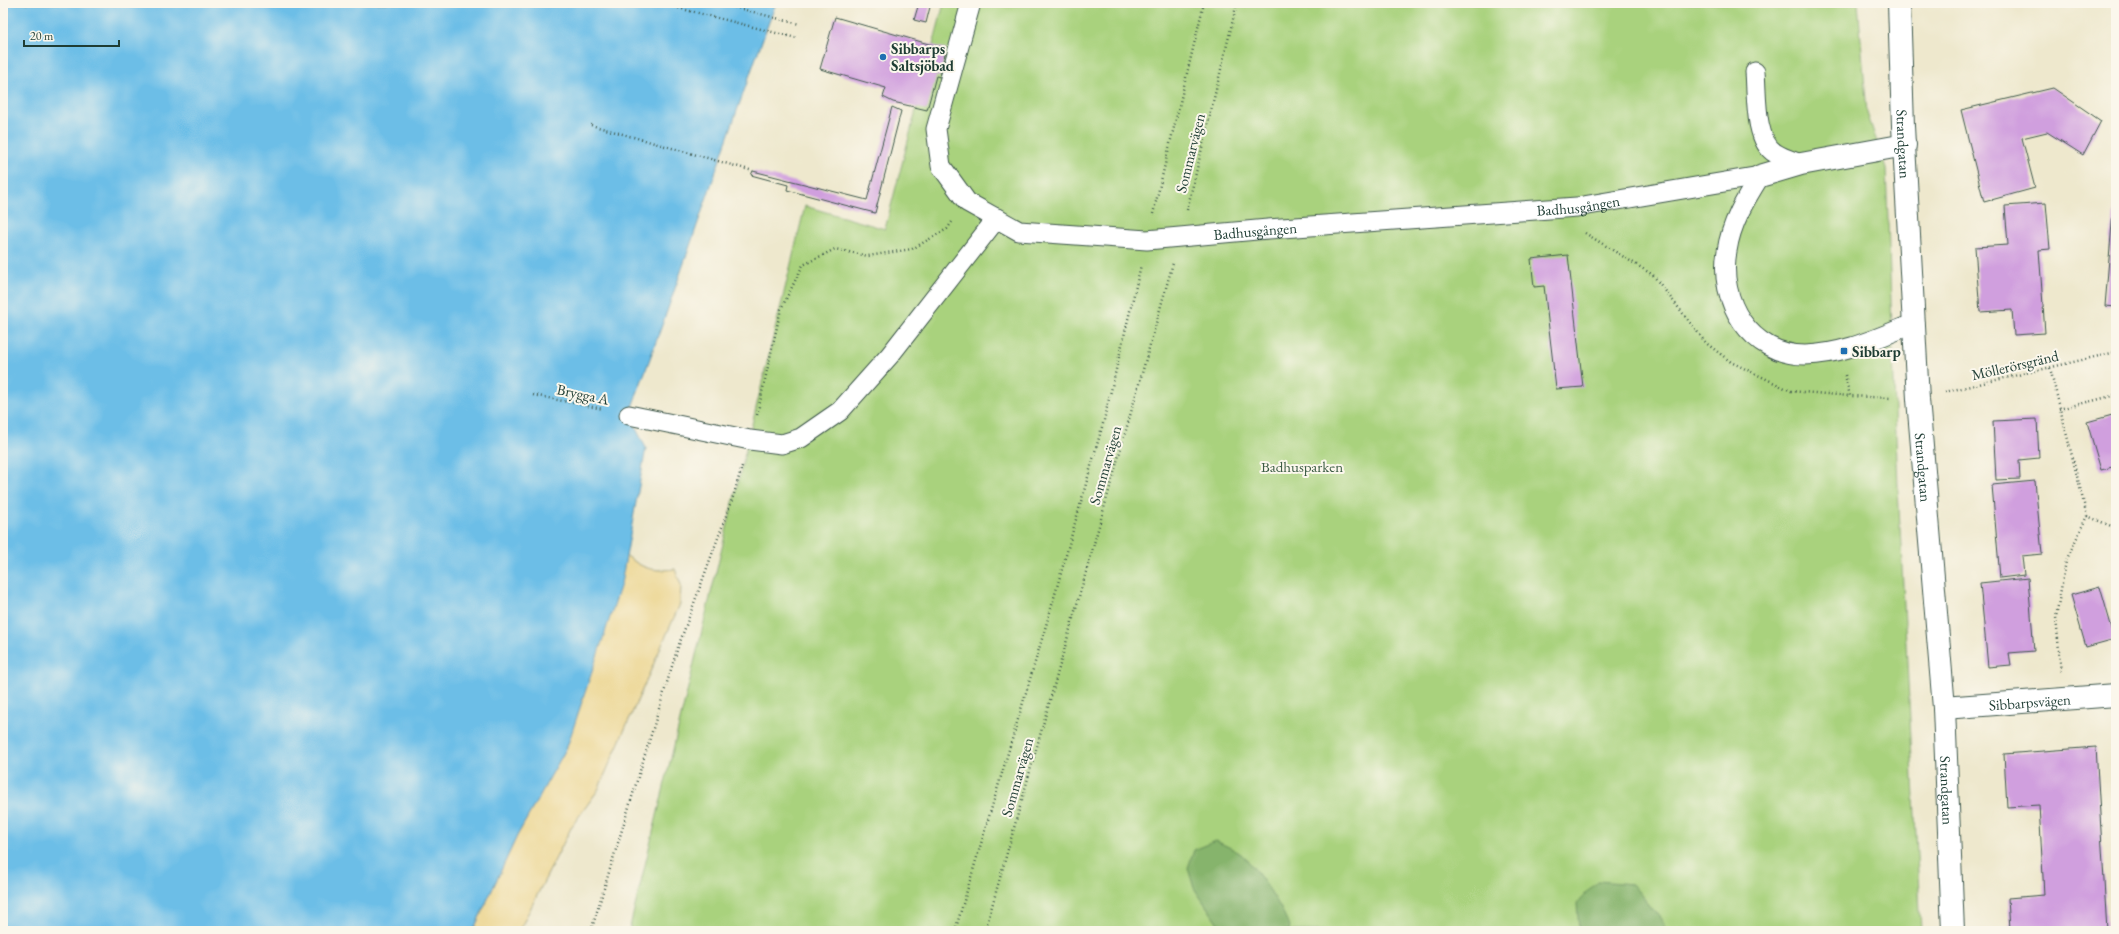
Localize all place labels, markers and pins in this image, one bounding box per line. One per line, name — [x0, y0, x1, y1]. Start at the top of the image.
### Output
place label: Sibbarps Saltsjöbad — [891, 39, 955, 75]
marker: Sibbarps Saltsjöbad — [878, 52, 888, 62]
place label: Sibbarp — [1852, 342, 1901, 361]
marker: Sibbarp — [1839, 346, 1849, 356]

